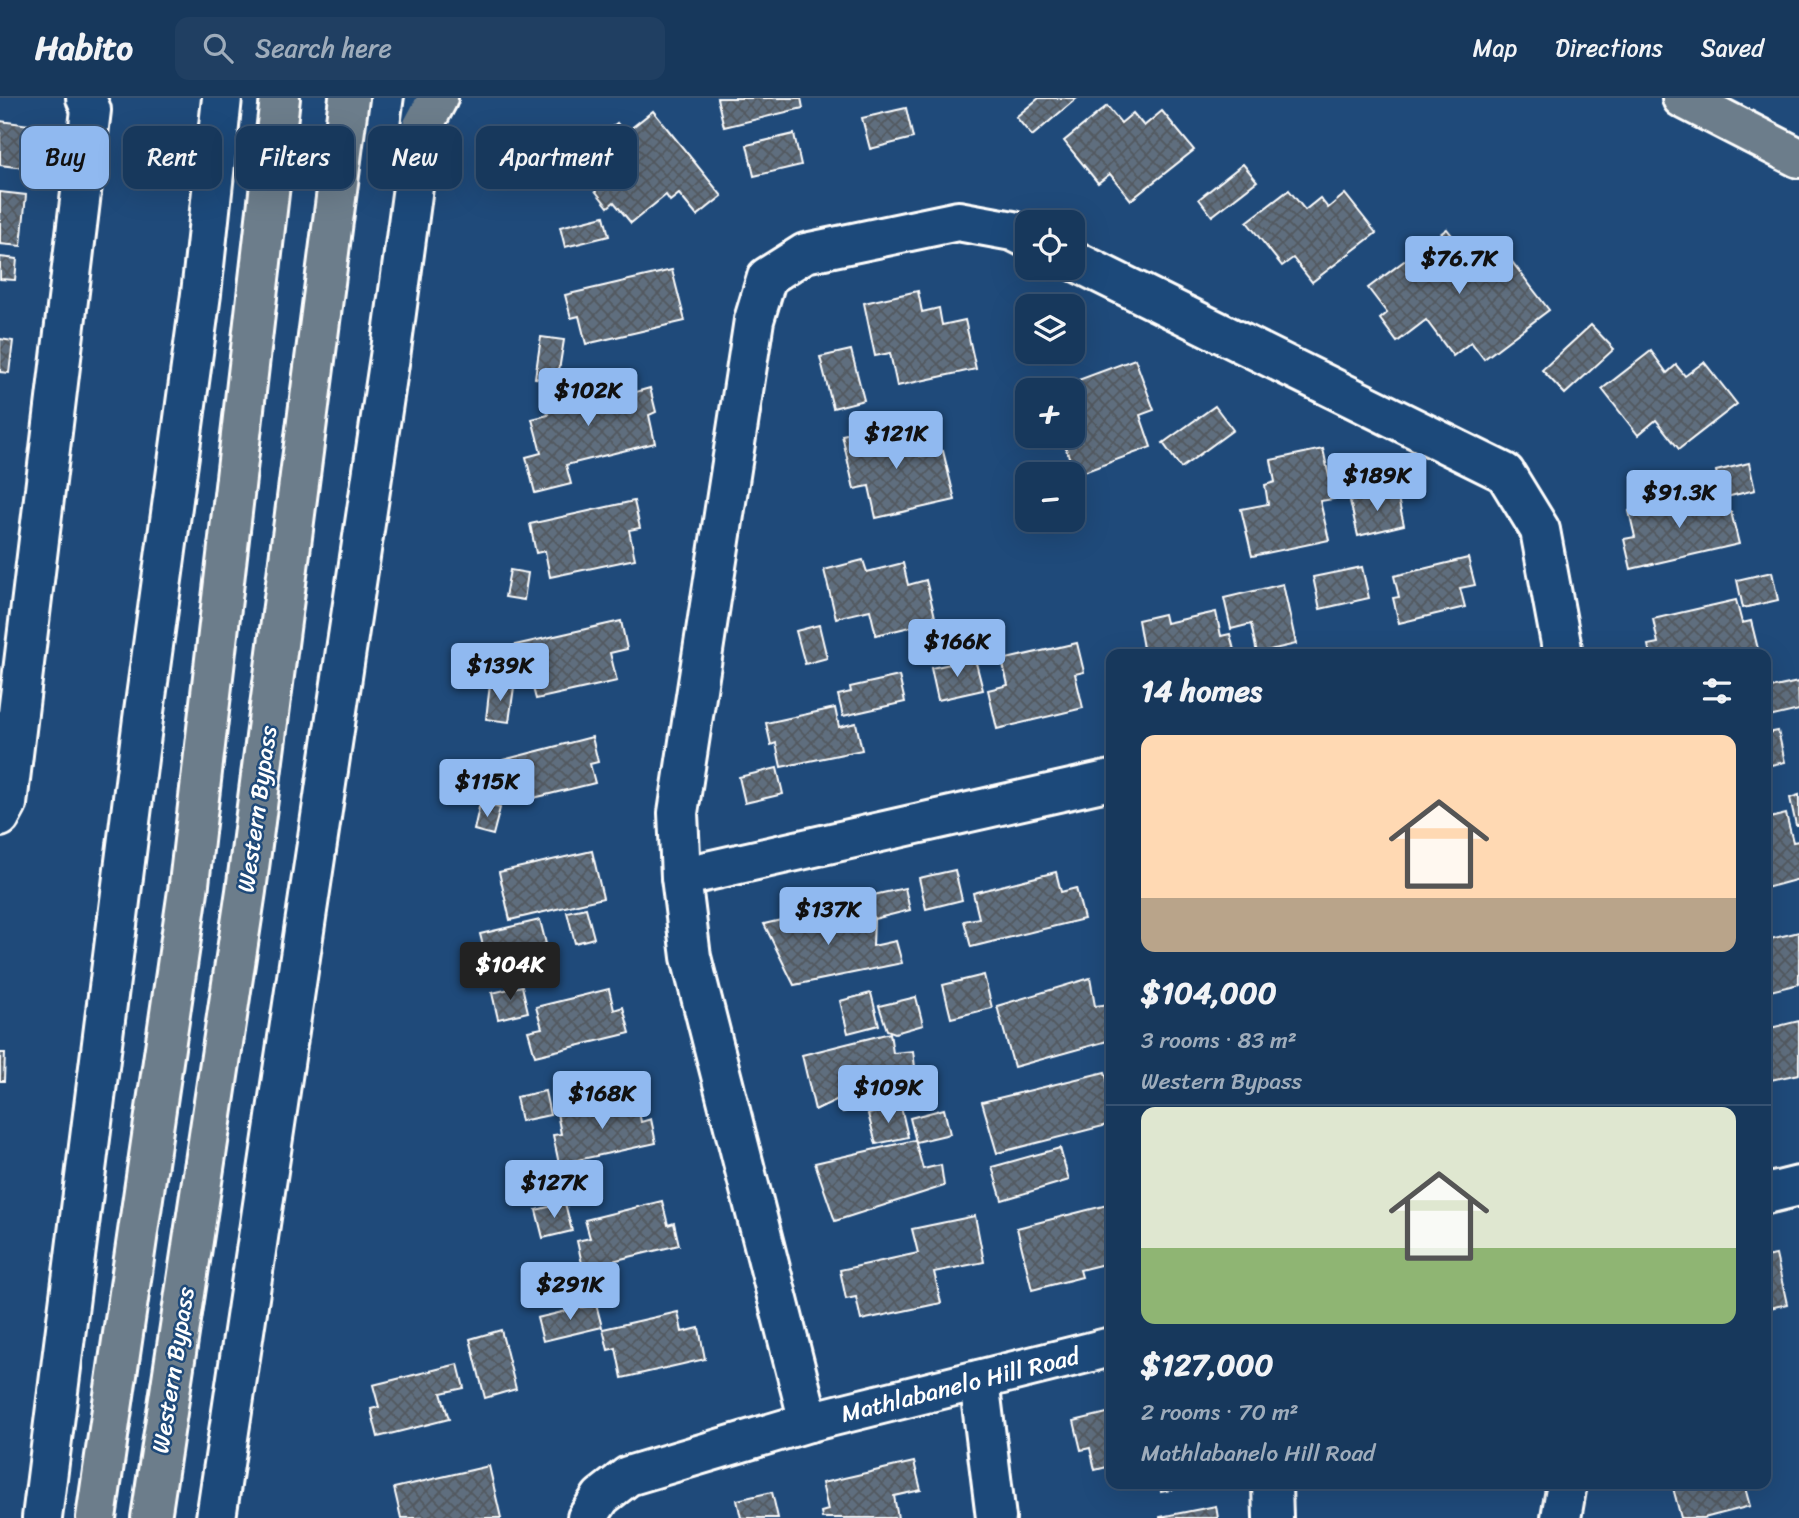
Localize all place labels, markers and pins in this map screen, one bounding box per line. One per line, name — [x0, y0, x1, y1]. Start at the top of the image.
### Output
pin: $76.7K — [1402, 236, 1516, 296]
pin: $102K — [539, 368, 637, 428]
pin: $121K — [847, 412, 945, 471]
pin: $189K — [1328, 454, 1426, 513]
pin: $91.3K — [1622, 470, 1736, 530]
pin: $166K — [908, 620, 1006, 679]
pin: $139K — [451, 644, 549, 703]
pin: $115K — [438, 760, 536, 819]
pin: $137K — [779, 888, 877, 947]
pin: $104K — [461, 942, 559, 1002]
pin: $109K — [839, 1066, 937, 1125]
pin: $168K — [553, 1072, 651, 1131]
pin: $127K — [505, 1160, 603, 1220]
pin: $291K — [521, 1262, 619, 1322]

